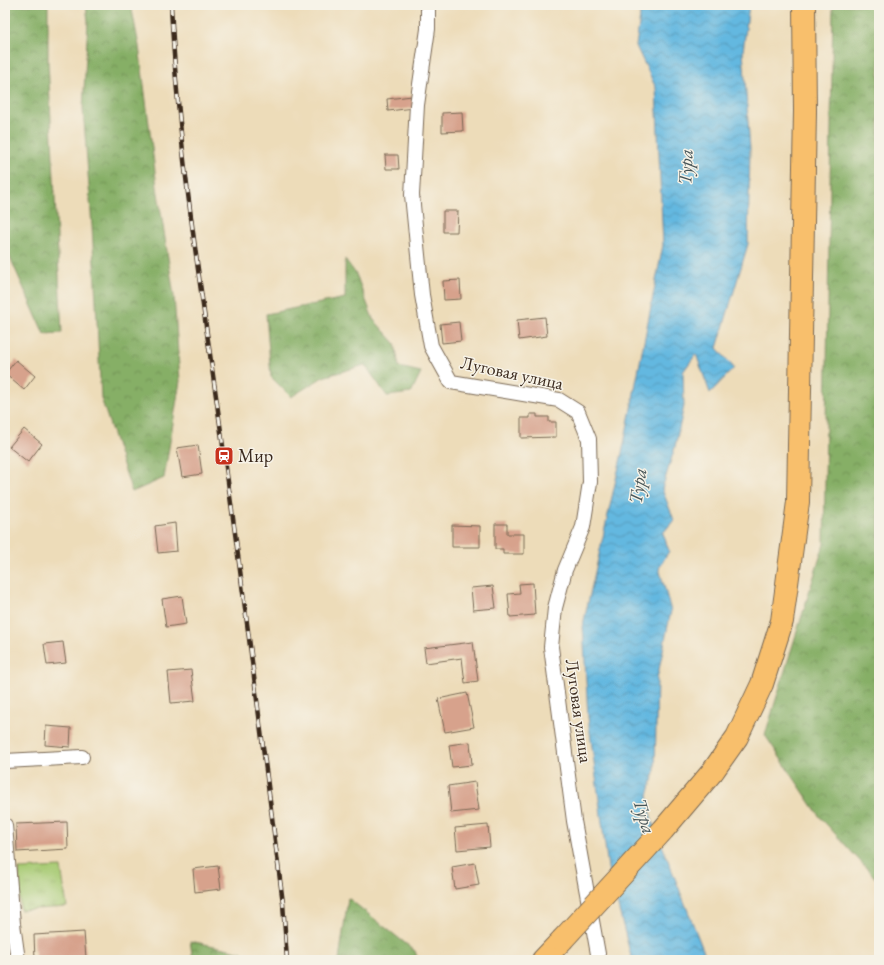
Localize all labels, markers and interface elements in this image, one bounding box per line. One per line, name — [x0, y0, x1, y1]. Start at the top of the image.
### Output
water label: Тура — [672, 149, 699, 185]
street label: Луговая улица — [459, 350, 566, 395]
place label: Мир — [238, 444, 273, 467]
station icon: Мир — [213, 445, 235, 467]
water label: Тура — [623, 466, 652, 506]
street label: Луговая улица — [561, 658, 598, 765]
water label: Тура — [627, 795, 662, 837]

